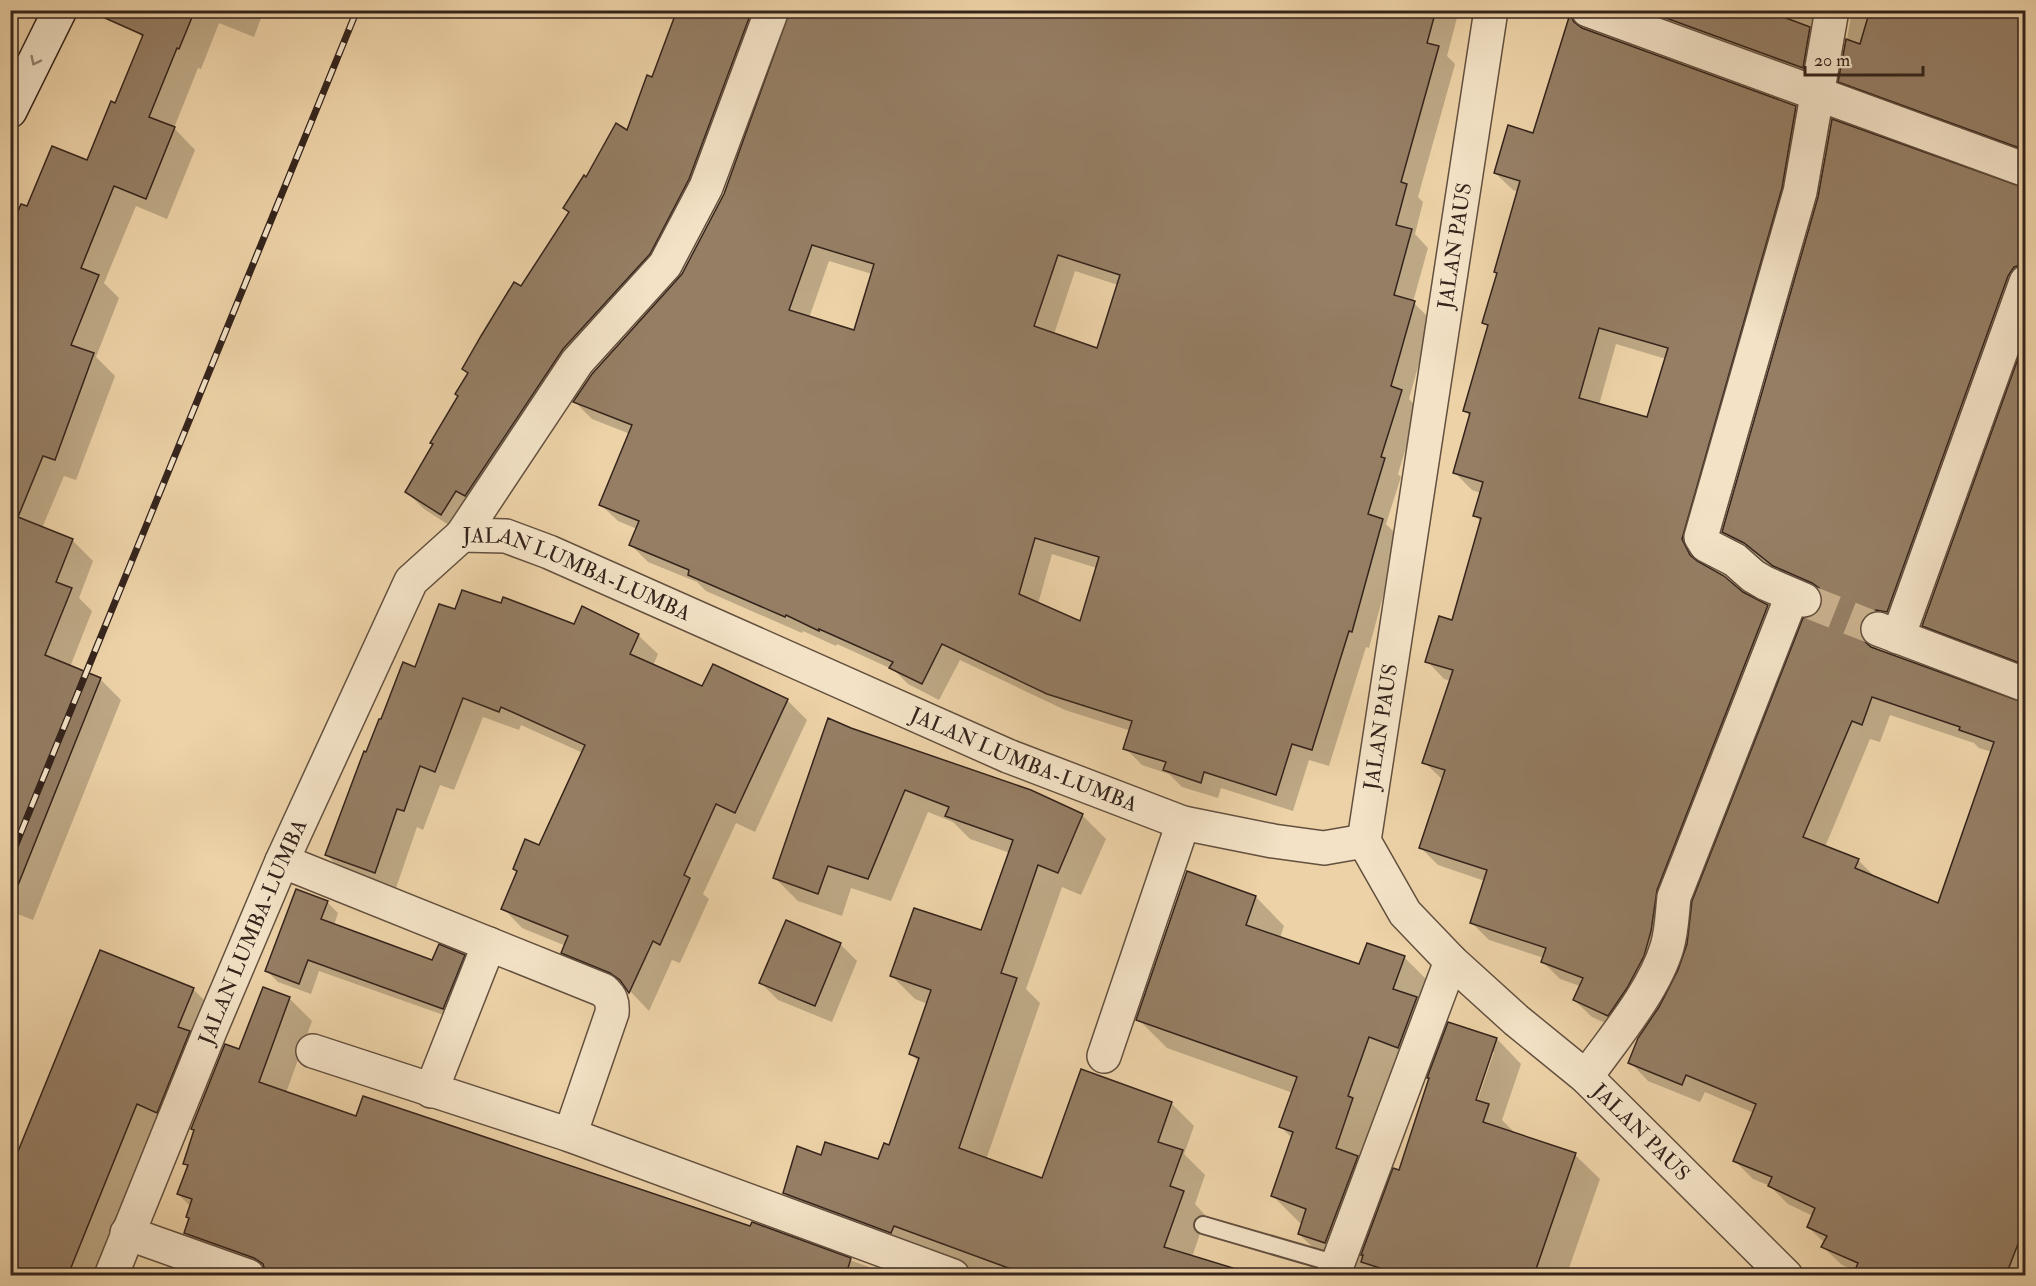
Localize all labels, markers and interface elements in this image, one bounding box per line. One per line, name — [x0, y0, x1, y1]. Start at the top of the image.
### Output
scale bar — [1805, 39, 1924, 77]
text: 20 m — [1814, 49, 1850, 72]
one-way arrow — [31, 55, 42, 65]
street label: JALAN PAUS — [1432, 181, 1478, 312]
street label: JALAN LUMBA-LUMBA — [461, 521, 695, 627]
street label: JALAN PAUS — [1358, 662, 1404, 793]
street label: JALAN LUMBA-LUMBA — [905, 700, 1141, 818]
street label: JALAN LUMBA-LUMBA — [192, 815, 313, 1050]
street label: JALAN PAUS — [1586, 1077, 1696, 1187]

